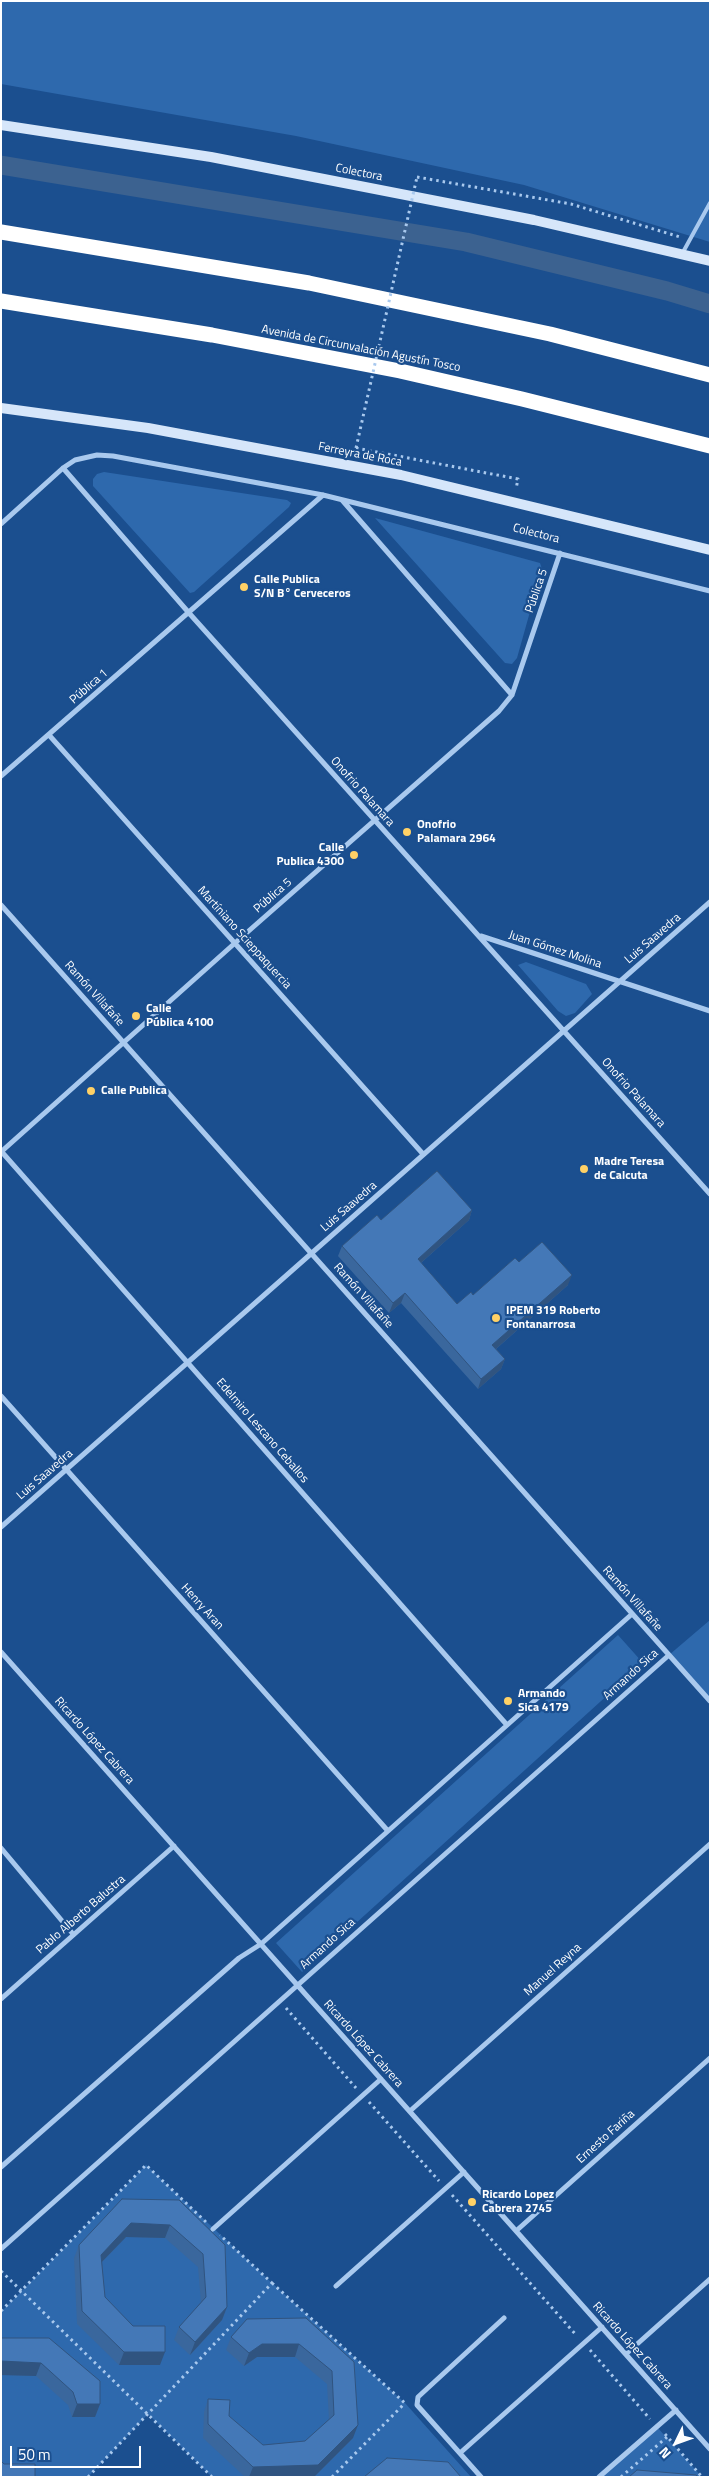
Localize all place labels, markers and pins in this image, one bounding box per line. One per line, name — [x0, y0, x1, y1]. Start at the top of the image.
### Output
place label: Calle Publica S/N B° Cerveceros — [254, 573, 351, 601]
marker: Calle Publica S/N B° Cerveceros — [238, 581, 250, 593]
place label: Onofrio Palamara 2964 — [417, 818, 496, 846]
marker: Onofrio Palamara 2964 — [401, 826, 413, 838]
place label: Calle Publica 4300 — [276, 841, 344, 869]
marker: Calle Publica 4300 — [348, 849, 360, 861]
place label: Calle Pública 4100 — [146, 1002, 214, 1030]
marker: Calle Pública 4100 — [130, 1010, 142, 1022]
place label: Calle Publica — [101, 1084, 167, 1098]
marker: Calle Publica — [85, 1085, 97, 1097]
place label: Madre Teresa de Calcuta — [594, 1155, 664, 1183]
marker: Madre Teresa de Calcuta — [578, 1163, 590, 1175]
place label: IPEM 319 Roberto Fontanarrosa — [506, 1304, 600, 1332]
marker: IPEM 319 Roberto Fontanarrosa — [490, 1312, 502, 1324]
place label: Armando Sica 4179 — [518, 1687, 569, 1715]
marker: Armando Sica 4179 — [502, 1695, 514, 1707]
place label: Ricardo Lopez Cabrera 2745 — [482, 2188, 554, 2216]
marker: Ricardo Lopez Cabrera 2745 — [466, 2196, 478, 2208]

